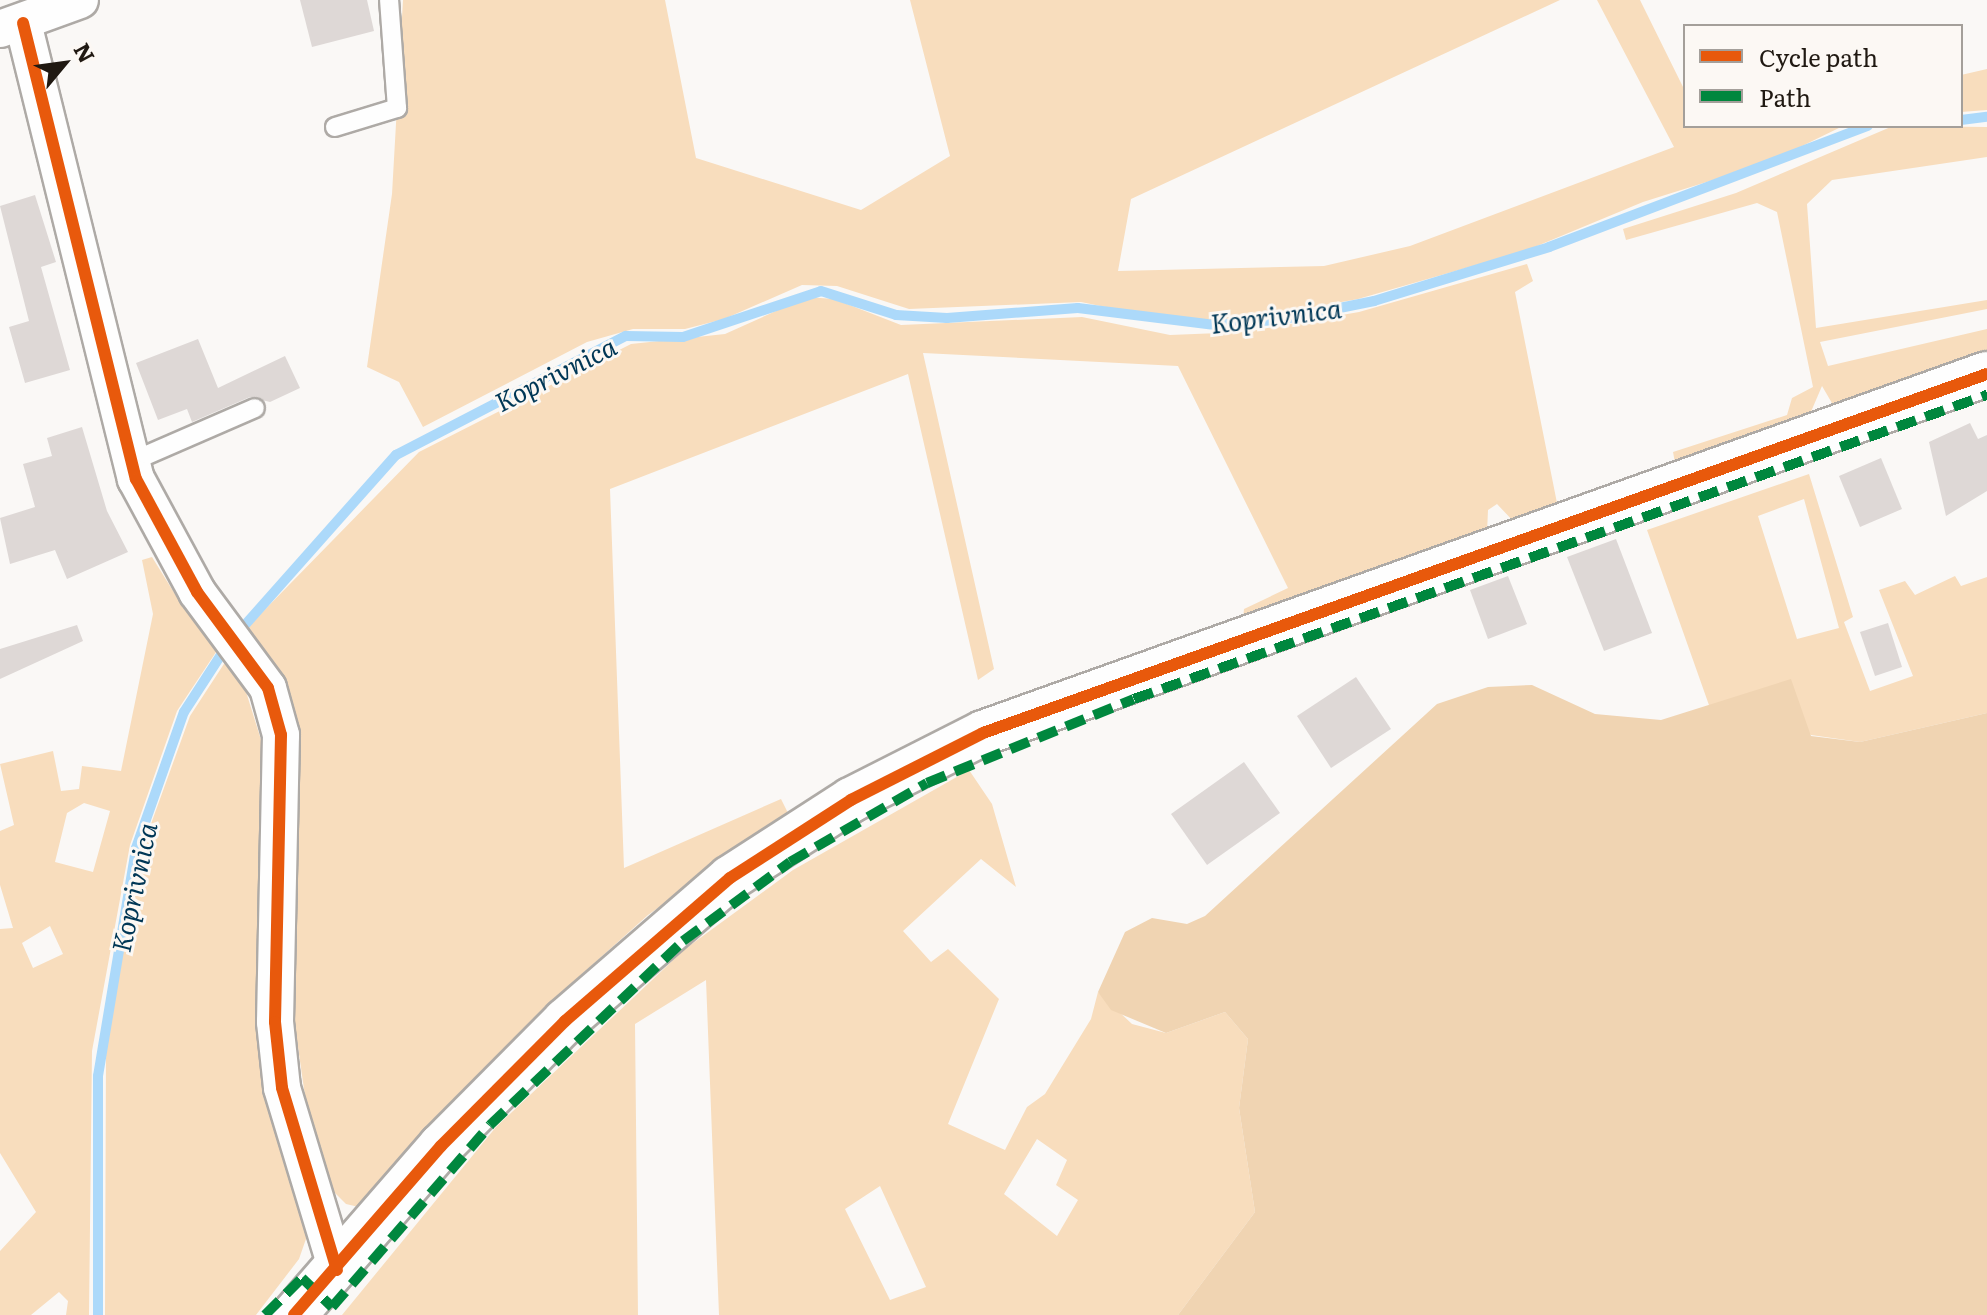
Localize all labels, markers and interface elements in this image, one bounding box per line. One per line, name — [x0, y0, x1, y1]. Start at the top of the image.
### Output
north arrow — [24, 24, 104, 104]
legend — [1683, 24, 1963, 128]
text: N — [67, 36, 104, 68]
text: Cycle path — [1759, 39, 1878, 74]
text: Path — [1759, 79, 1811, 114]
water label: Koprivnica — [1209, 291, 1343, 339]
water label: Koprivnica — [489, 329, 621, 417]
water label: Koprivnica — [104, 819, 162, 955]

